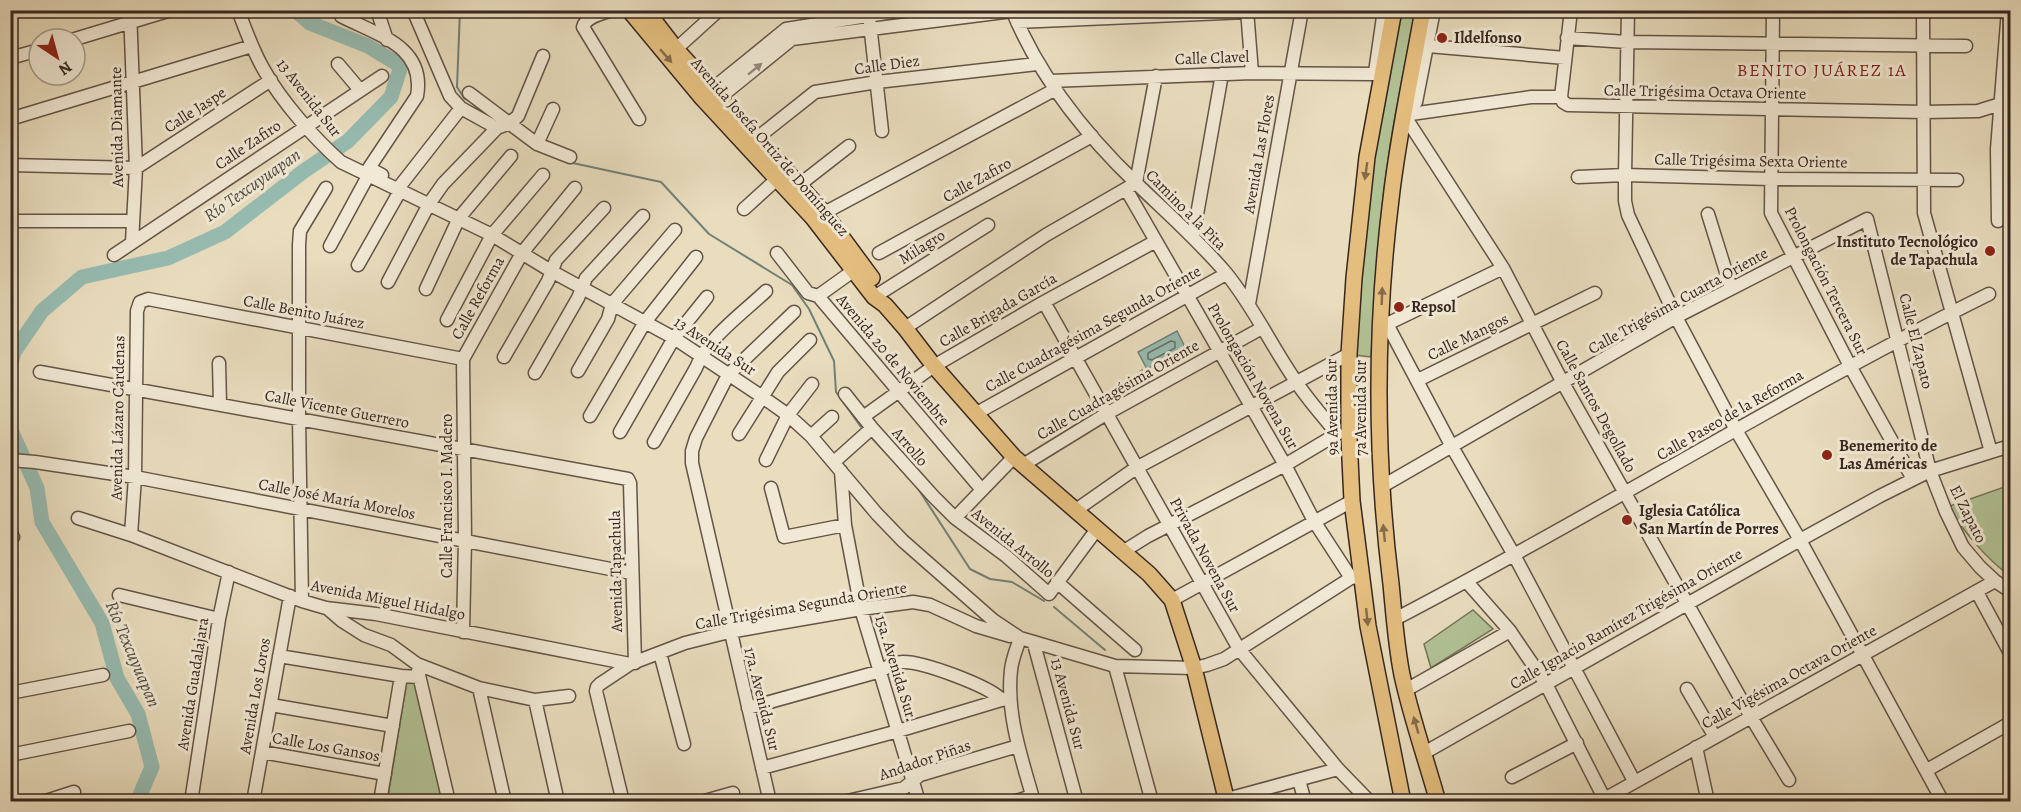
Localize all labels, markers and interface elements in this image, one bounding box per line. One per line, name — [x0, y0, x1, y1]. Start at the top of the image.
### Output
north arrow — [27, 27, 87, 87]
place label: Ildelfonso — [1454, 27, 1522, 49]
marker: Ildelfonso — [1435, 31, 1449, 45]
street label: Calle Clavel — [1174, 46, 1250, 70]
one-way arrow — [659, 48, 672, 63]
street label: Calle Diez — [853, 50, 921, 80]
street label: Avenida Josefa Ortiz de Domínguez — [685, 52, 854, 241]
street label: 13 Avenida Sur — [271, 54, 347, 142]
text: N — [54, 56, 76, 81]
district label: BENITO JUÁREZ 1A — [1737, 58, 1907, 82]
one-way arrow — [748, 63, 763, 75]
street label: Avenida Diamante — [105, 66, 129, 189]
street label: Calle Trigésima Octava Oriente — [1604, 79, 1806, 105]
street label: Calle Jaspe — [160, 82, 230, 138]
street label: Avenida Las Flores — [1238, 93, 1280, 216]
street label: Calle Zafiro — [211, 115, 285, 175]
water label: Río Texcuyuapan — [199, 143, 305, 227]
street label: Calle Trigésima Sexta Oriente — [1654, 148, 1848, 174]
street label: Calle Zafiro — [939, 152, 1015, 208]
one-way arrow — [1361, 162, 1370, 181]
street label: Camino a la Pita — [1141, 165, 1232, 256]
street label: Prolongación Tercera Sur — [1779, 203, 1873, 359]
street label: Milagro — [894, 224, 950, 270]
place label: Instituto Tecnológico de Tapachula — [1836, 231, 1978, 271]
street label: Calle Trigésima Cuarta Oriente — [1584, 242, 1772, 360]
marker: Instituto Tecnológico de Tapachula — [1983, 244, 1997, 258]
street label: Calle Reforma — [446, 252, 510, 344]
street label: Calle Cuadragésima Segunda Oriente — [981, 260, 1205, 398]
street label: Calle Brigada García — [935, 267, 1061, 353]
one-way arrow — [1377, 287, 1387, 306]
street label: Calle Benito Juárez — [241, 289, 367, 335]
street label: Avenida 20 de Noviembre — [831, 289, 955, 431]
street label: Calle El Zapato — [1893, 291, 1939, 391]
place label: Repsol — [1411, 296, 1457, 318]
street label: Prolongación Novena Sur — [1202, 299, 1304, 453]
marker: Repsol — [1392, 300, 1406, 314]
street label: Calle Mangos — [1424, 308, 1512, 366]
street label: 13 Avenida Sur — [670, 311, 760, 381]
street label: Calle Cuadragésima Oriente — [1033, 334, 1203, 446]
street label: Avenida Lázaro Cárdenas — [106, 335, 130, 502]
street label: Calle Santos Degollado — [1550, 336, 1642, 476]
street label: 9a Avenida Sur — [1320, 358, 1344, 456]
street label: 7a Avenida Sur — [1350, 360, 1372, 456]
street label: Calle Paseo de la Reforma — [1653, 364, 1808, 466]
street label: Calle Vicente Guerrero — [263, 384, 411, 434]
street label: Calle Francisco I. Madero — [436, 414, 458, 578]
street label: Arrollo — [886, 422, 933, 471]
place label: Benemerito de Las Américas — [1839, 435, 1937, 475]
marker: Benemerito de Las Américas — [1820, 448, 1834, 462]
street label: Calle José María Morelos — [257, 473, 417, 525]
street label: El Zapato — [1944, 481, 1992, 547]
street label: Privada Novena Sur — [1164, 494, 1246, 616]
place label: Iglesia Católica San Martín de Porres — [1639, 500, 1779, 540]
street label: Avenida Arrollo — [966, 502, 1059, 583]
street label: Avenida Tapachula — [604, 509, 628, 633]
marker: Iglesia Católica San Martín de Porres — [1620, 513, 1634, 527]
one-way arrow — [1380, 524, 1389, 543]
street label: Calle Ignacio Ramírez Trigésima Oriente — [1506, 543, 1746, 695]
street label: Avenida Miguel Hidalgo — [308, 574, 467, 626]
street label: Calle Trigésima Segunda Oriente — [693, 577, 909, 635]
water label: Río Texcuyuapan — [100, 597, 166, 711]
one-way arrow — [1362, 607, 1372, 626]
street label: 15a. Avenida Sur. — [869, 612, 923, 724]
street label: Avenida Guadalajara — [171, 615, 214, 753]
street label: Calle Vigésima Octava Oriente — [1697, 620, 1881, 734]
street label: Avenida Los Loros — [234, 636, 276, 757]
street label: 17a. Avenida Sur — [738, 645, 786, 753]
street label: 13 Avenida Sur — [1045, 656, 1091, 752]
one-way arrow — [1411, 716, 1420, 734]
street label: Calle Los Gansos — [270, 727, 382, 767]
street label: Andador Piñas — [875, 734, 974, 786]

